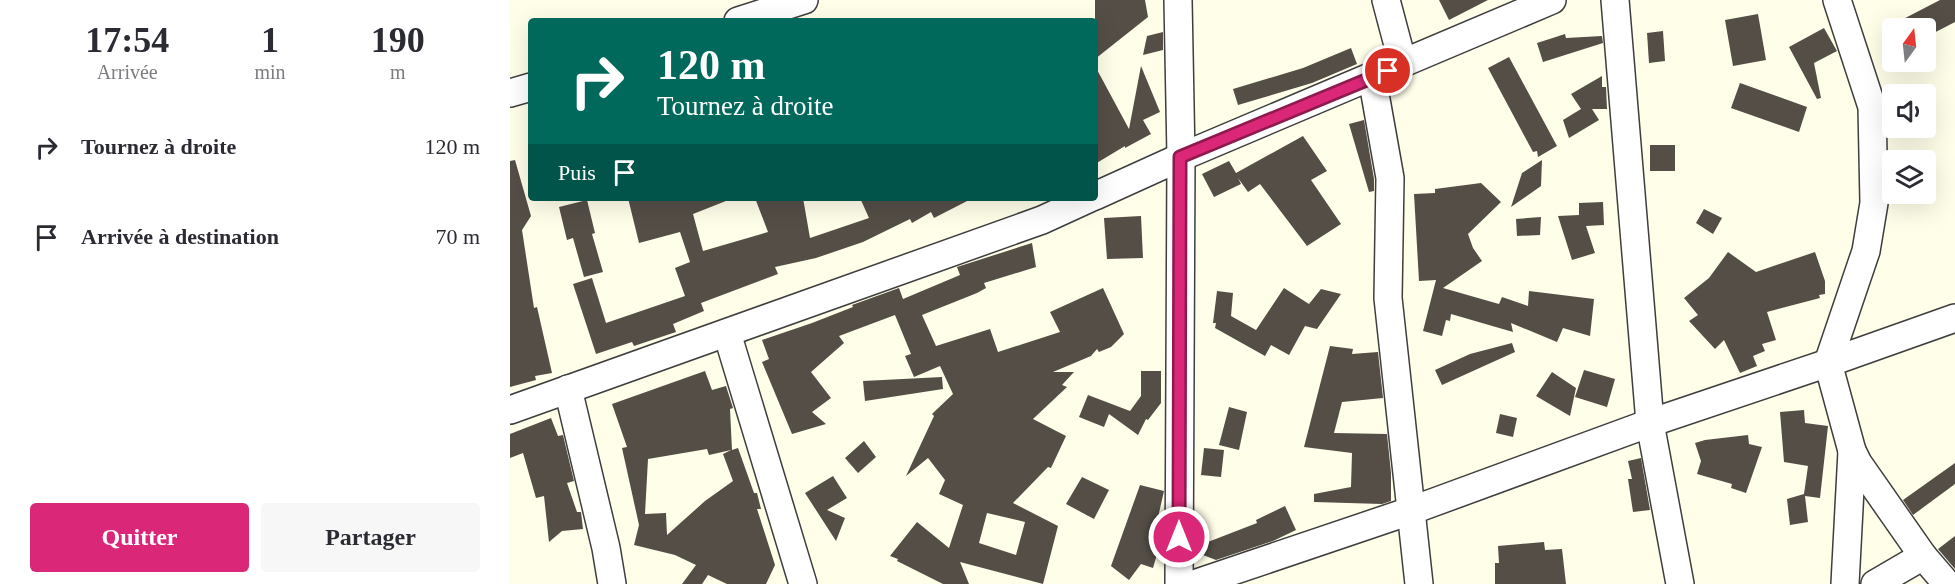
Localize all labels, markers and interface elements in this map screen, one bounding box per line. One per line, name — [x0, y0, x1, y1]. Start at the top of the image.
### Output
north arrow — [1882, 18, 1936, 72]
map controls — [1882, 18, 1936, 204]
text: 17:54 — [85, 20, 169, 60]
text: 1 — [261, 20, 279, 60]
text: 190 — [371, 20, 425, 60]
icon: right — [558, 42, 636, 120]
text: 120 m — [657, 42, 766, 88]
pin — [1362, 45, 1413, 96]
icon: arrive — [1371, 54, 1404, 87]
text: Arrivée — [97, 61, 158, 83]
text: min — [254, 61, 286, 83]
text: m — [390, 61, 406, 83]
button: sound — [1882, 84, 1936, 138]
text: Tournez à droite — [657, 91, 834, 121]
icon: right — [30, 131, 63, 164]
text: Tournez à droite — [81, 134, 236, 159]
text: 120 m — [424, 134, 480, 159]
button: layers — [1882, 150, 1936, 204]
icon: arrive — [608, 156, 641, 189]
text: Puis — [558, 160, 596, 185]
icon: arrive — [30, 221, 63, 254]
text: Arrivée à destination — [81, 224, 279, 249]
text: 70 m — [435, 224, 480, 249]
button: Quitter — [30, 503, 249, 572]
button: Partager — [261, 503, 480, 572]
position arrow — [1147, 505, 1211, 569]

